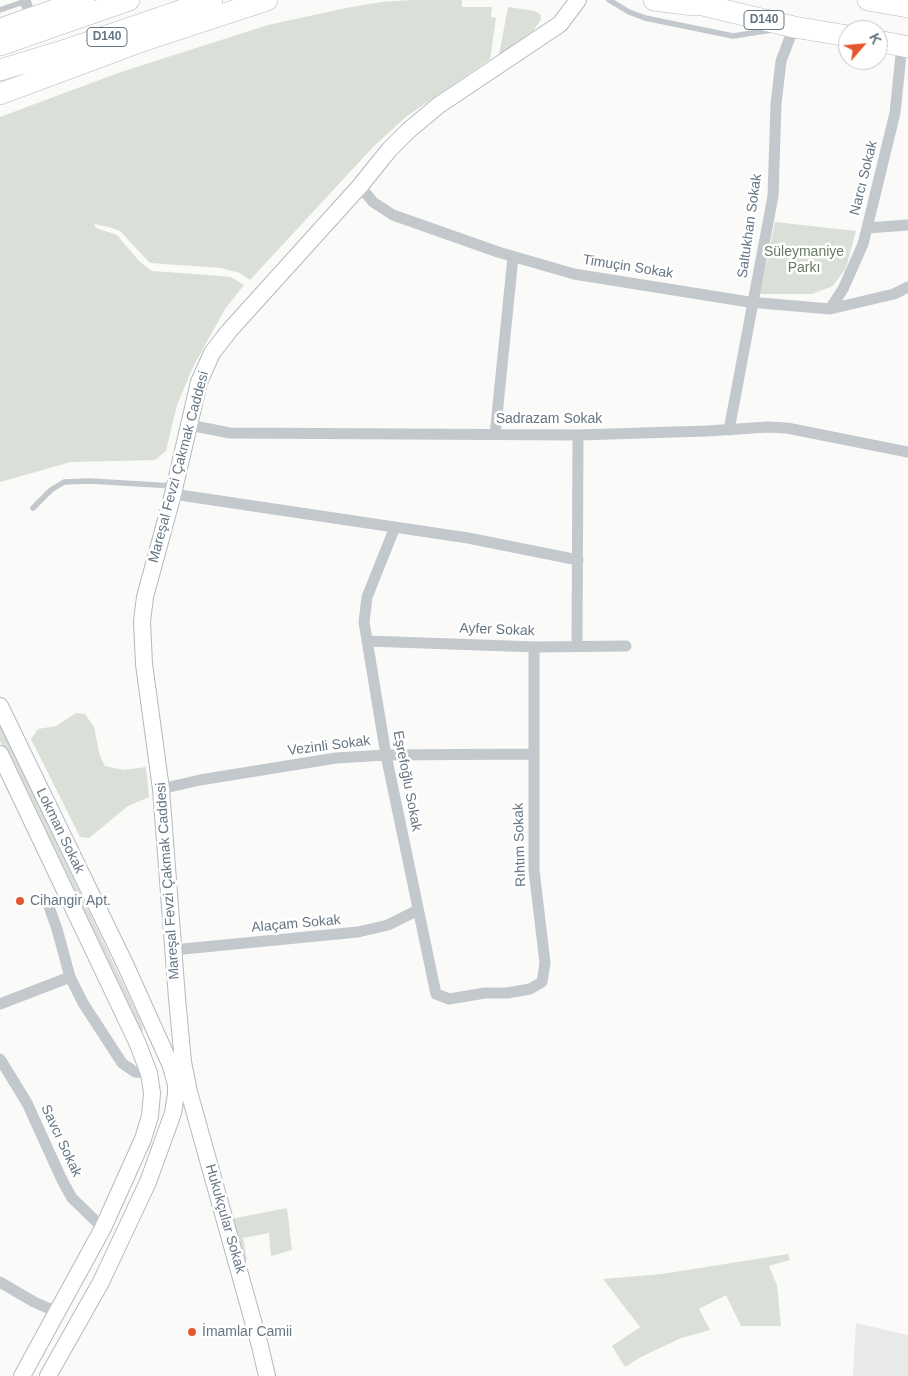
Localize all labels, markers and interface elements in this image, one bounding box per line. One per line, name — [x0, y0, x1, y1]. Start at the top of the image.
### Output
road number: D140 — [744, 10, 784, 30]
north arrow — [838, 20, 888, 70]
road number: D140 — [87, 28, 127, 46]
text: K — [866, 31, 885, 47]
street label: Narcı Sokak — [847, 139, 881, 217]
street label: Saltukhan Sokak — [734, 173, 766, 279]
park label: Süleymaniye Parkı — [764, 244, 844, 276]
street label: Timuçin Sokak — [582, 252, 674, 282]
street label: Mareşal Fevzi Çakmak Caddesi — [145, 369, 213, 565]
street label: Sadrazam Sokak — [496, 411, 602, 427]
street label: Ayfer Sokak — [459, 620, 535, 640]
street label: Eşrefoğlu Sokak — [389, 729, 425, 833]
street label: Vezinli Sokak — [287, 733, 371, 759]
street label: Mareşal Fevzi Çakmak Caddesi — [153, 782, 183, 980]
street label: Lokman Sokak — [32, 786, 88, 876]
street label: Rıhtım Sokak — [510, 803, 530, 887]
place label: Cihangir Apt. — [30, 893, 111, 909]
marker: Cihangir Apt. — [14, 895, 26, 907]
street label: Alaçam Sokak — [251, 912, 341, 936]
street label: Savcı Sokak — [37, 1102, 85, 1180]
street label: Hukukçular Sokak — [201, 1162, 249, 1276]
place label: İmamlar Camii — [202, 1324, 292, 1340]
marker: İmamlar Camii — [186, 1326, 198, 1338]

